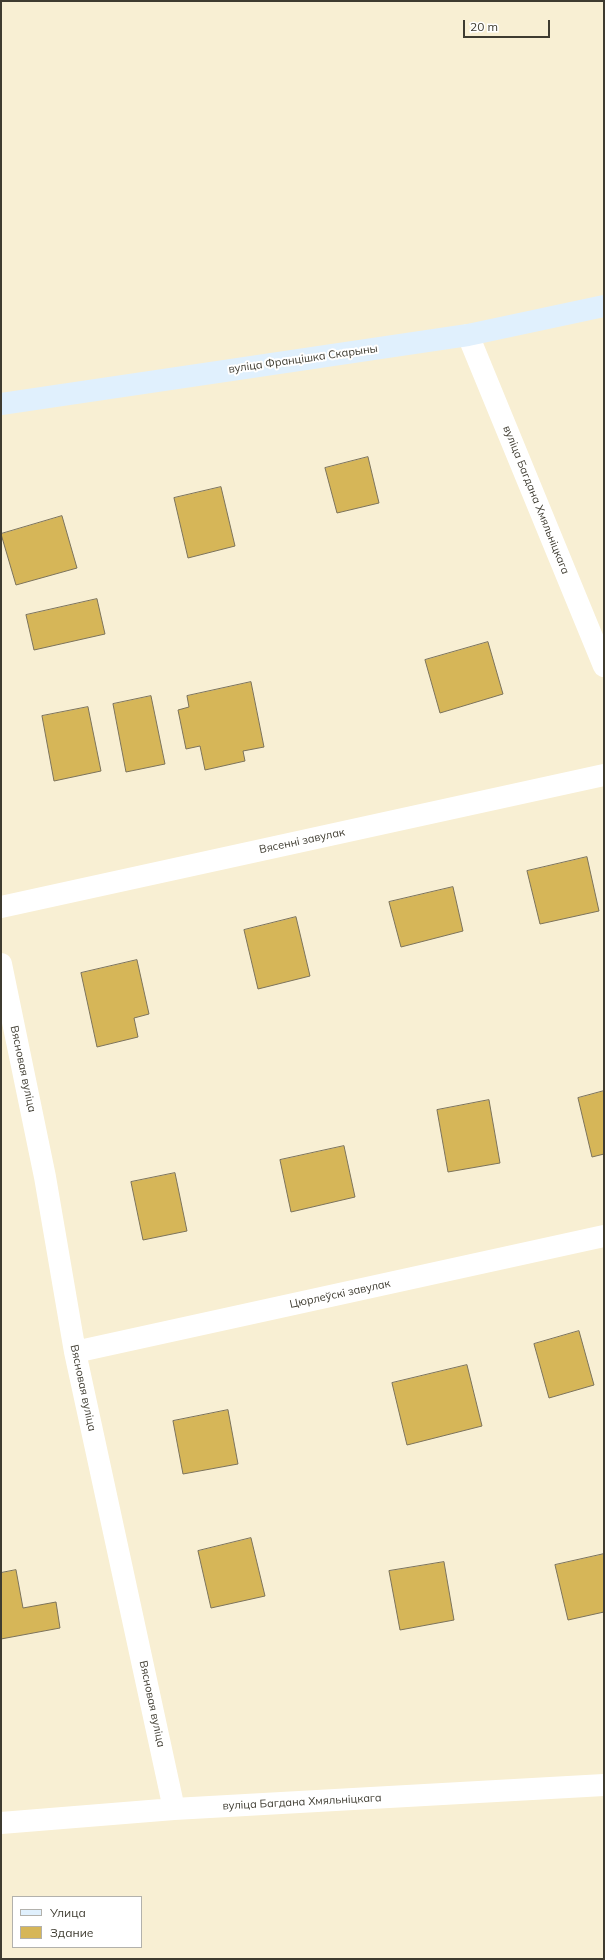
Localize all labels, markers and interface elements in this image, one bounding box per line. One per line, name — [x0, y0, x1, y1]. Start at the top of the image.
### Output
scale bar — [465, 12, 552, 38]
text: 20 m — [470, 19, 498, 34]
street label: вуліца Францішка Скарыны — [228, 342, 378, 376]
street label: вуліца Багдана Хмяльніцкага — [500, 424, 572, 576]
street label: Вясенні завулак — [258, 825, 346, 857]
street label: Вясновая вуліца — [7, 1025, 39, 1113]
street label: Цюрлеўскі завулак — [288, 1277, 392, 1311]
street label: Вясновая вуліца — [67, 1344, 99, 1432]
street label: Вясновая вуліца — [136, 1660, 168, 1748]
street label: вуліца Багдана Хмяльніцкага — [222, 1791, 382, 1813]
legend — [12, 1896, 142, 1948]
text: Улица — [50, 1905, 86, 1920]
text: Здание — [50, 1925, 93, 1940]

